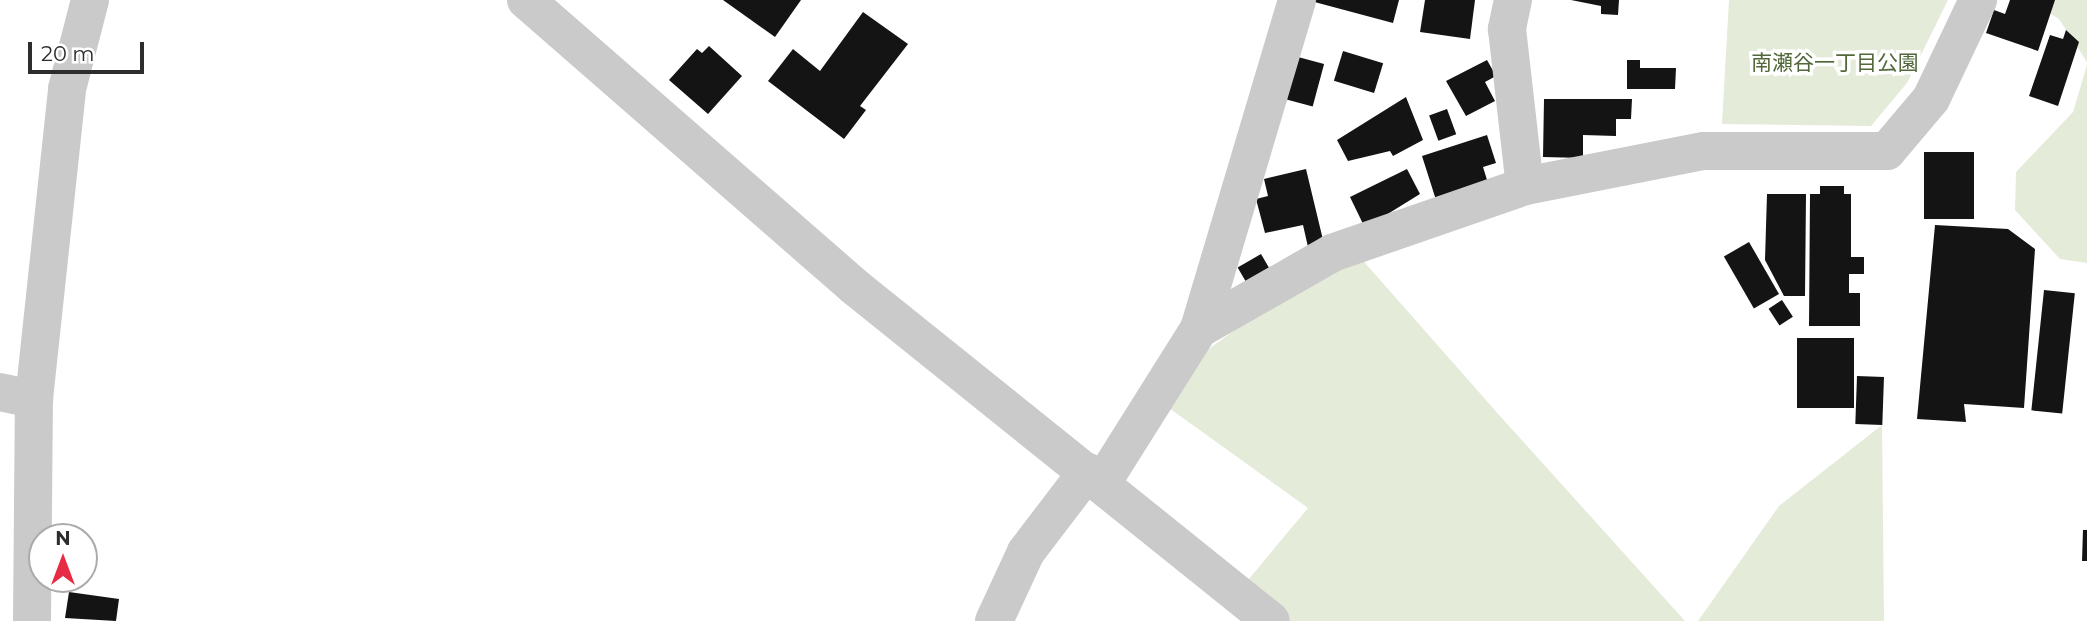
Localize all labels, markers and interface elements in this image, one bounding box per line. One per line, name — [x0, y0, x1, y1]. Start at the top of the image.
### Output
scale bar — [32, 28, 147, 72]
text: 20 m — [41, 41, 95, 66]
park label: 南瀬谷一丁目公園 — [1751, 50, 1919, 76]
north arrow — [28, 523, 98, 593]
text: N — [55, 527, 71, 550]

